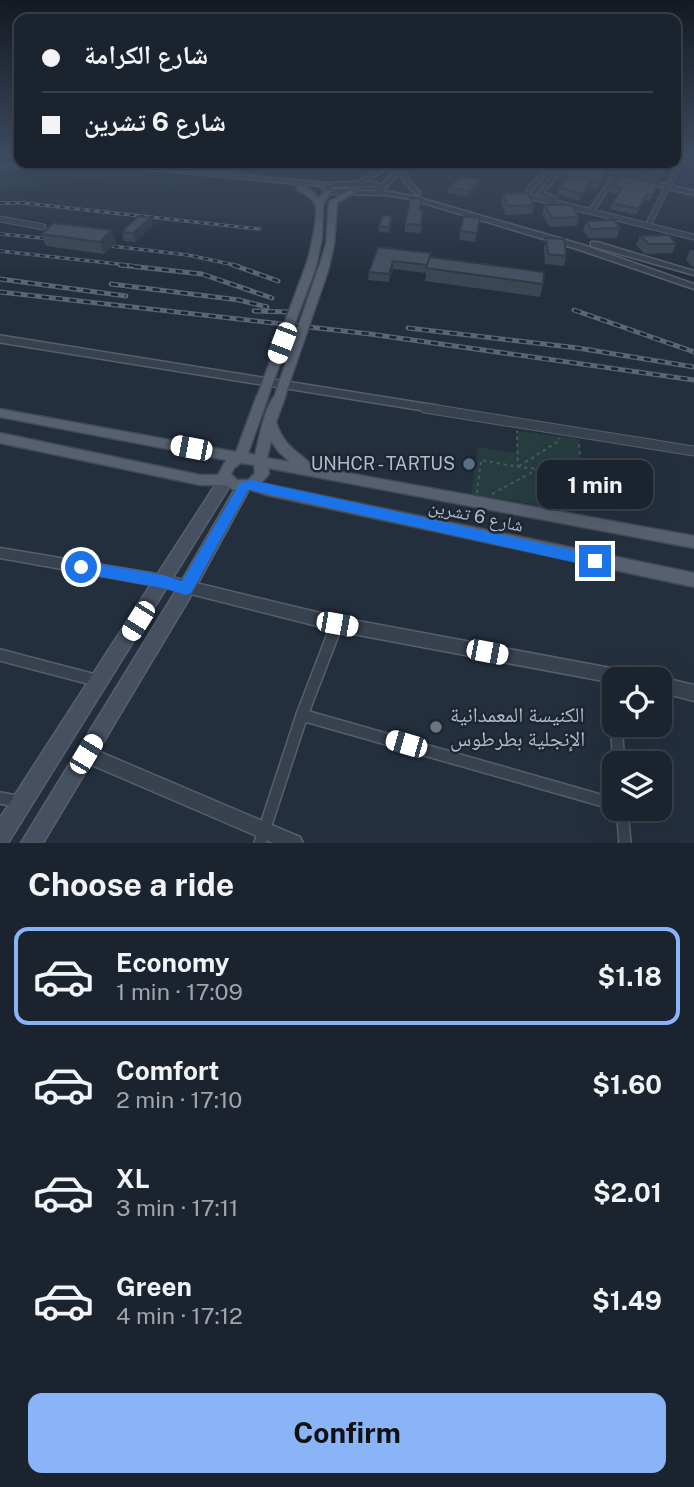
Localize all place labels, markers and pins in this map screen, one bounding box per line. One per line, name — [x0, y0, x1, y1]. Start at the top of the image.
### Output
place label: UNHCR - TARTUS — [311, 453, 455, 474]
marker: UNHCR - TARTUS — [461, 456, 477, 472]
place label: الكنيسة المعمدانية الإنجلية بطرطوس — [450, 702, 585, 752]
marker: الكنيسة المعمدانية الإنجلية بطرطوس — [428, 719, 444, 735]

